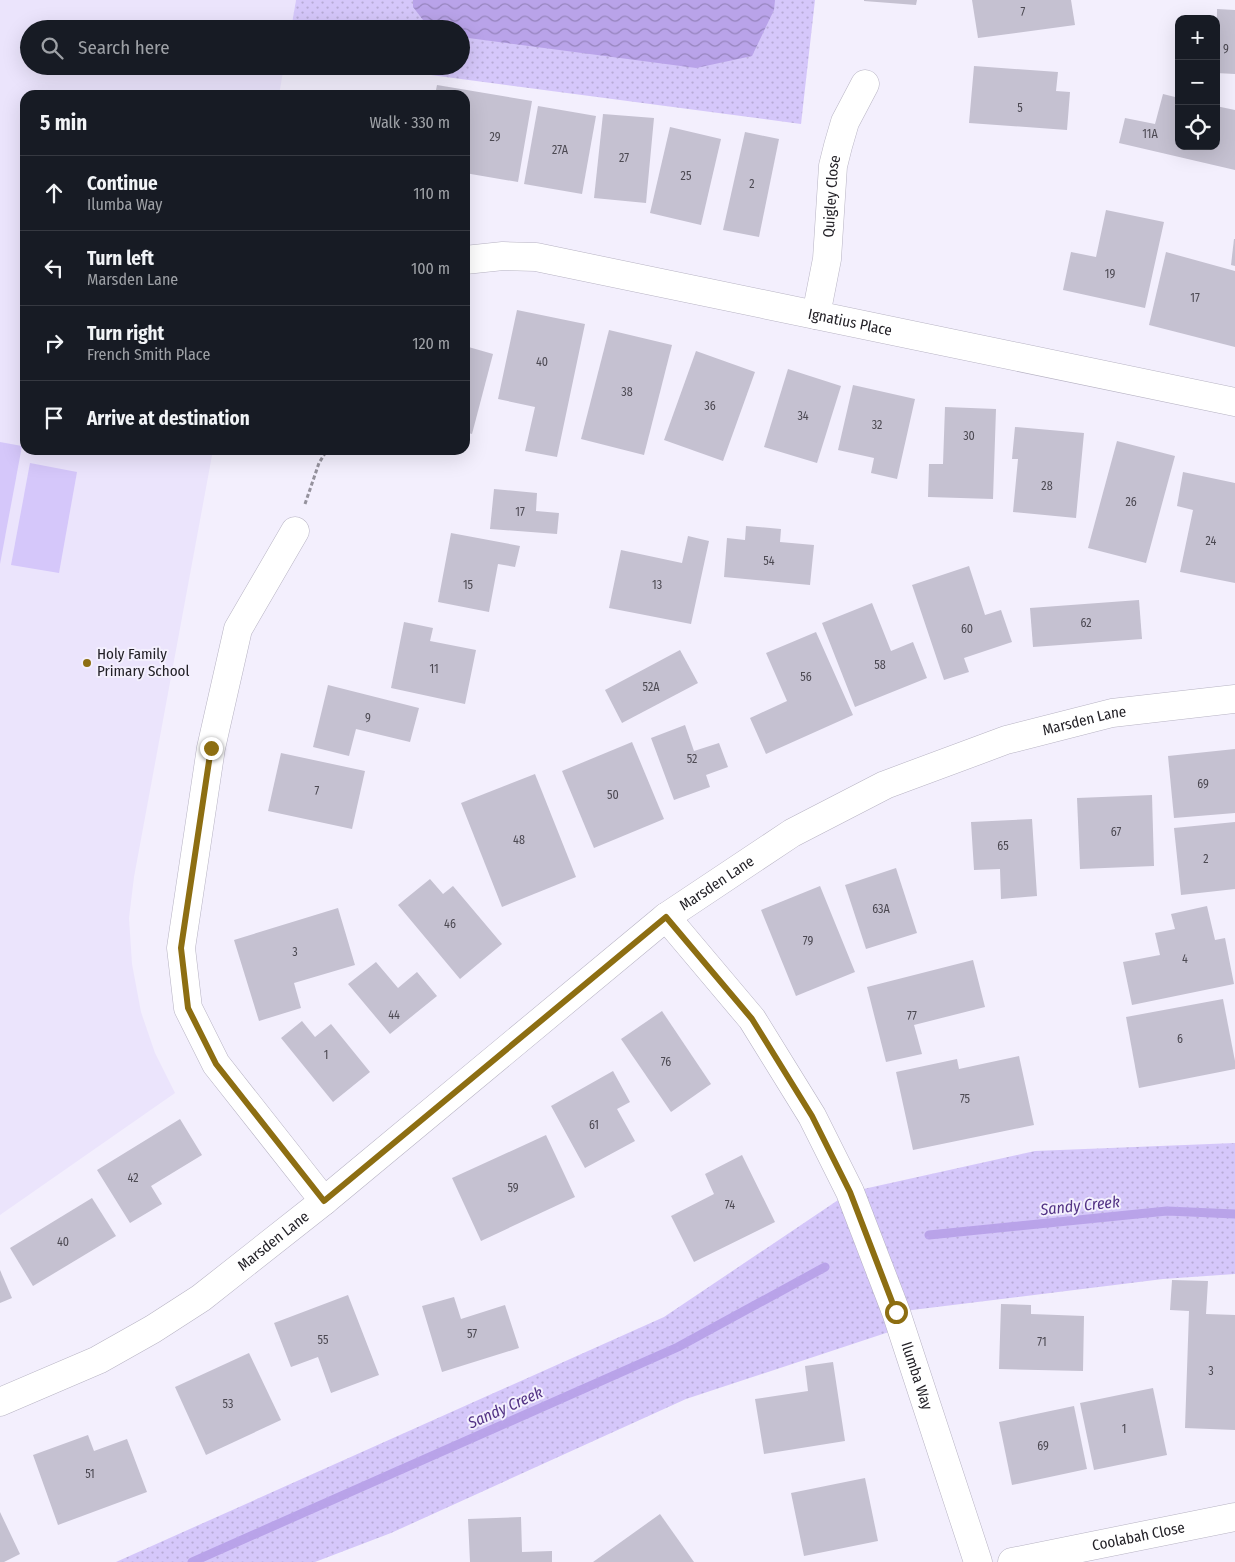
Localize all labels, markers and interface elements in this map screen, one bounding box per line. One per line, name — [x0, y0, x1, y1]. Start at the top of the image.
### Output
house number: 7 — [1021, 5, 1026, 19]
map controls — [1175, 15, 1220, 150]
button: + — [1175, 15, 1220, 60]
search box — [20, 20, 470, 75]
icon: search — [38, 34, 66, 62]
text: Search here — [78, 36, 170, 59]
house number: 9 — [1223, 42, 1229, 56]
button: − — [1175, 60, 1220, 105]
house number: 5 — [1017, 101, 1023, 115]
button: locate — [1175, 105, 1220, 150]
text: 5 min — [40, 110, 87, 136]
text: Walk · 330 m — [369, 113, 450, 132]
house number: 11A — [1142, 127, 1158, 141]
house number: 29 — [489, 130, 501, 144]
house number: 27A — [552, 143, 569, 157]
house number: 27 — [619, 151, 629, 165]
street label: Quigley Close — [819, 153, 844, 238]
house number: 25 — [681, 169, 692, 183]
text: Continue — [87, 172, 158, 195]
house number: 2 — [749, 177, 755, 191]
icon: ahead — [40, 179, 68, 207]
text: 110 m — [413, 184, 450, 203]
text: Ilumba Way — [87, 195, 162, 214]
text: Turn left — [87, 247, 154, 270]
icon: left — [40, 254, 68, 282]
text: 100 m — [411, 259, 450, 278]
house number: 19 — [1105, 267, 1115, 281]
text: Marsden Lane — [87, 270, 178, 289]
house number: 17 — [1190, 291, 1200, 305]
street label: Ignatius Place — [807, 305, 894, 340]
text: Turn right — [87, 322, 164, 345]
icon: right — [40, 329, 68, 357]
text: 120 m — [412, 334, 450, 353]
text: French Smith Place — [87, 345, 210, 364]
house number: 40 — [536, 355, 548, 369]
house number: 38 — [621, 385, 633, 399]
house number: 36 — [704, 399, 716, 413]
icon: arrive — [40, 404, 68, 432]
text: Arrive at destination — [87, 407, 250, 430]
house number: 34 — [797, 409, 809, 423]
house number: 32 — [872, 418, 882, 432]
house number: 30 — [963, 429, 975, 443]
house number: 28 — [1041, 479, 1053, 493]
house number: 26 — [1125, 495, 1137, 509]
house number: 17 — [515, 505, 525, 519]
house number: 24 — [1206, 534, 1217, 548]
house number: 54 — [763, 554, 775, 568]
house number: 15 — [463, 578, 474, 592]
house number: 13 — [652, 578, 662, 592]
house number: 62 — [1080, 616, 1092, 630]
house number: 60 — [961, 622, 973, 636]
place label: Holy Family Primary School — [97, 645, 189, 680]
marker: Holy Family Primary School — [81, 657, 93, 669]
house number: 58 — [874, 658, 886, 672]
house number: 11 — [429, 662, 439, 676]
house number: 56 — [800, 670, 812, 684]
house number: 52A — [643, 680, 660, 694]
street label: Marsden Lane — [1041, 702, 1127, 739]
house number: 9 — [365, 711, 371, 725]
route end — [200, 737, 223, 760]
house number: 52 — [687, 752, 697, 766]
house number: 69 — [1197, 777, 1209, 791]
house number: 7 — [315, 784, 320, 798]
house number: 50 — [607, 788, 619, 802]
house number: 67 — [1111, 825, 1121, 839]
house number: 48 — [513, 833, 525, 847]
house number: 65 — [997, 839, 1009, 853]
street label: Marsden Lane — [676, 852, 757, 914]
house number: 2 — [1203, 852, 1209, 866]
house number: 63A — [872, 902, 890, 916]
house number: 46 — [444, 917, 456, 931]
house number: 79 — [803, 934, 813, 948]
house number: 3 — [292, 945, 298, 959]
house number: 4 — [1182, 952, 1188, 966]
house number: 44 — [388, 1008, 400, 1022]
house number: 77 — [907, 1009, 917, 1023]
house number: 6 — [1177, 1032, 1183, 1046]
house number: 1 — [324, 1048, 328, 1062]
house number: 76 — [661, 1055, 671, 1069]
house number: 75 — [960, 1092, 971, 1106]
house number: 61 — [589, 1118, 599, 1132]
house number: 42 — [128, 1171, 138, 1185]
house number: 59 — [507, 1181, 519, 1195]
water label: Sandy Creek — [1038, 1192, 1121, 1219]
house number: 74 — [725, 1198, 735, 1212]
street label: Marsden Lane — [234, 1207, 313, 1275]
house number: 40 — [57, 1235, 69, 1249]
route start — [885, 1301, 908, 1324]
house number: 57 — [467, 1327, 477, 1341]
house number: 55 — [318, 1333, 329, 1347]
house number: 71 — [1037, 1335, 1047, 1349]
street label: Ilumba Way — [897, 1339, 937, 1412]
house number: 3 — [1208, 1364, 1214, 1378]
water label: Sandy Creek — [464, 1383, 546, 1433]
house number: 53 — [223, 1397, 233, 1411]
house number: 1 — [1122, 1422, 1126, 1436]
house number: 69 — [1037, 1439, 1049, 1453]
house number: 51 — [85, 1467, 95, 1481]
street label: Coolabah Close — [1091, 1518, 1186, 1555]

